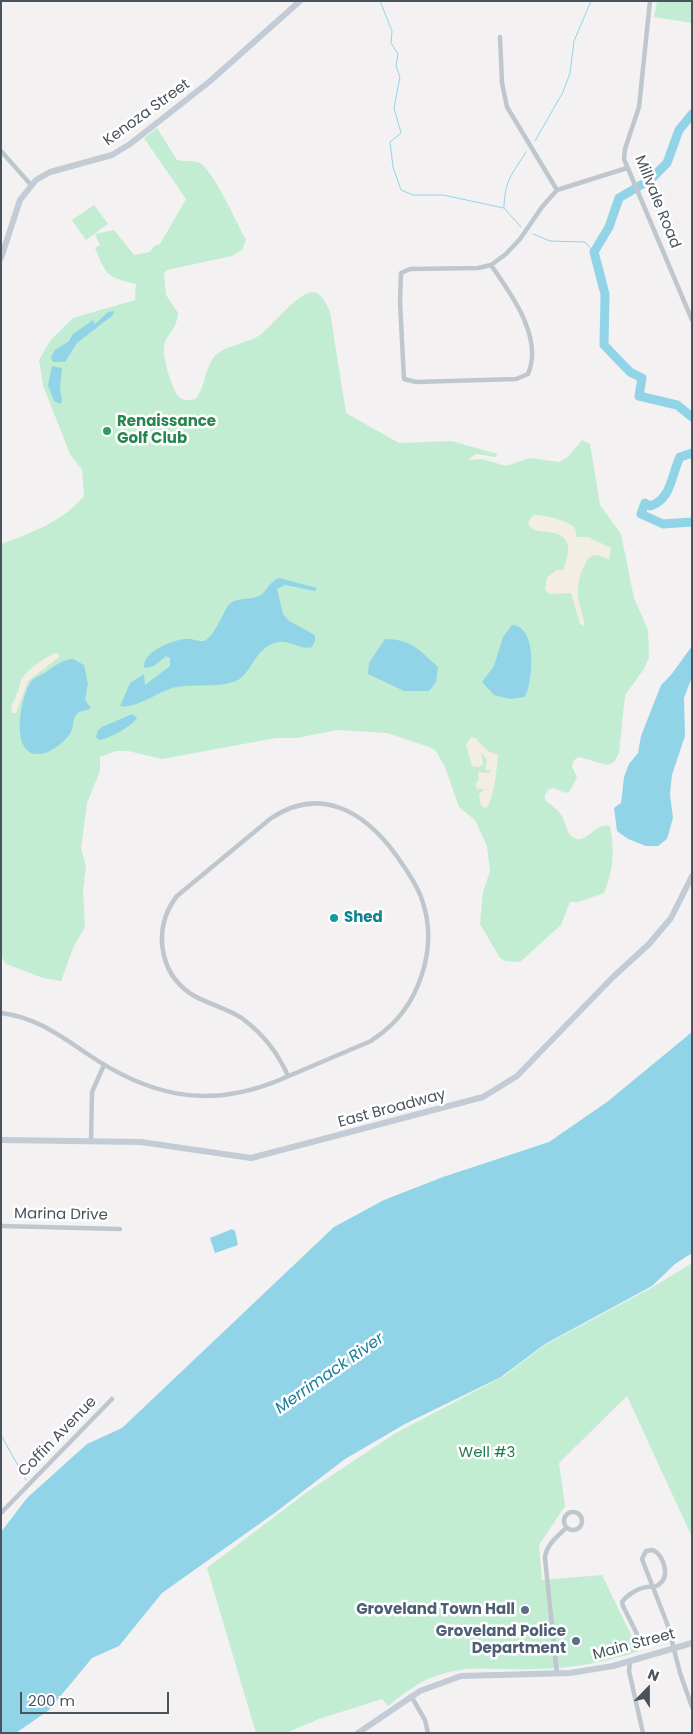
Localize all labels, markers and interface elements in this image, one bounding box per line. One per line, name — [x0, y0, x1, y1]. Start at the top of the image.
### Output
street label: Kenoza Street — [100, 76, 194, 150]
street label: Millvale Road — [630, 153, 684, 251]
place label: Renaissance Golf Club — [117, 413, 216, 448]
marker: Renaissance Golf Club — [101, 425, 113, 437]
place label: Shed — [344, 909, 383, 927]
marker: Shed — [328, 912, 340, 924]
street label: East Broadway — [336, 1086, 448, 1132]
street label: Marina Drive — [14, 1205, 108, 1225]
water label: Merrimack River — [272, 1329, 388, 1419]
street label: Coffin Avenue — [15, 1393, 101, 1481]
park label: Well #3 — [459, 1444, 515, 1462]
place label: Groveland Town Hall — [356, 1601, 515, 1619]
marker: Groveland Town Hall — [519, 1604, 531, 1616]
place label: Groveland Police Department — [436, 1623, 566, 1658]
street label: Main Street — [591, 1625, 677, 1665]
marker: Groveland Police Department — [570, 1635, 582, 1647]
north arrow — [623, 1664, 673, 1714]
text: N — [645, 1664, 662, 1686]
scale bar — [22, 1682, 171, 1714]
text: 200 m — [28, 1690, 75, 1711]

